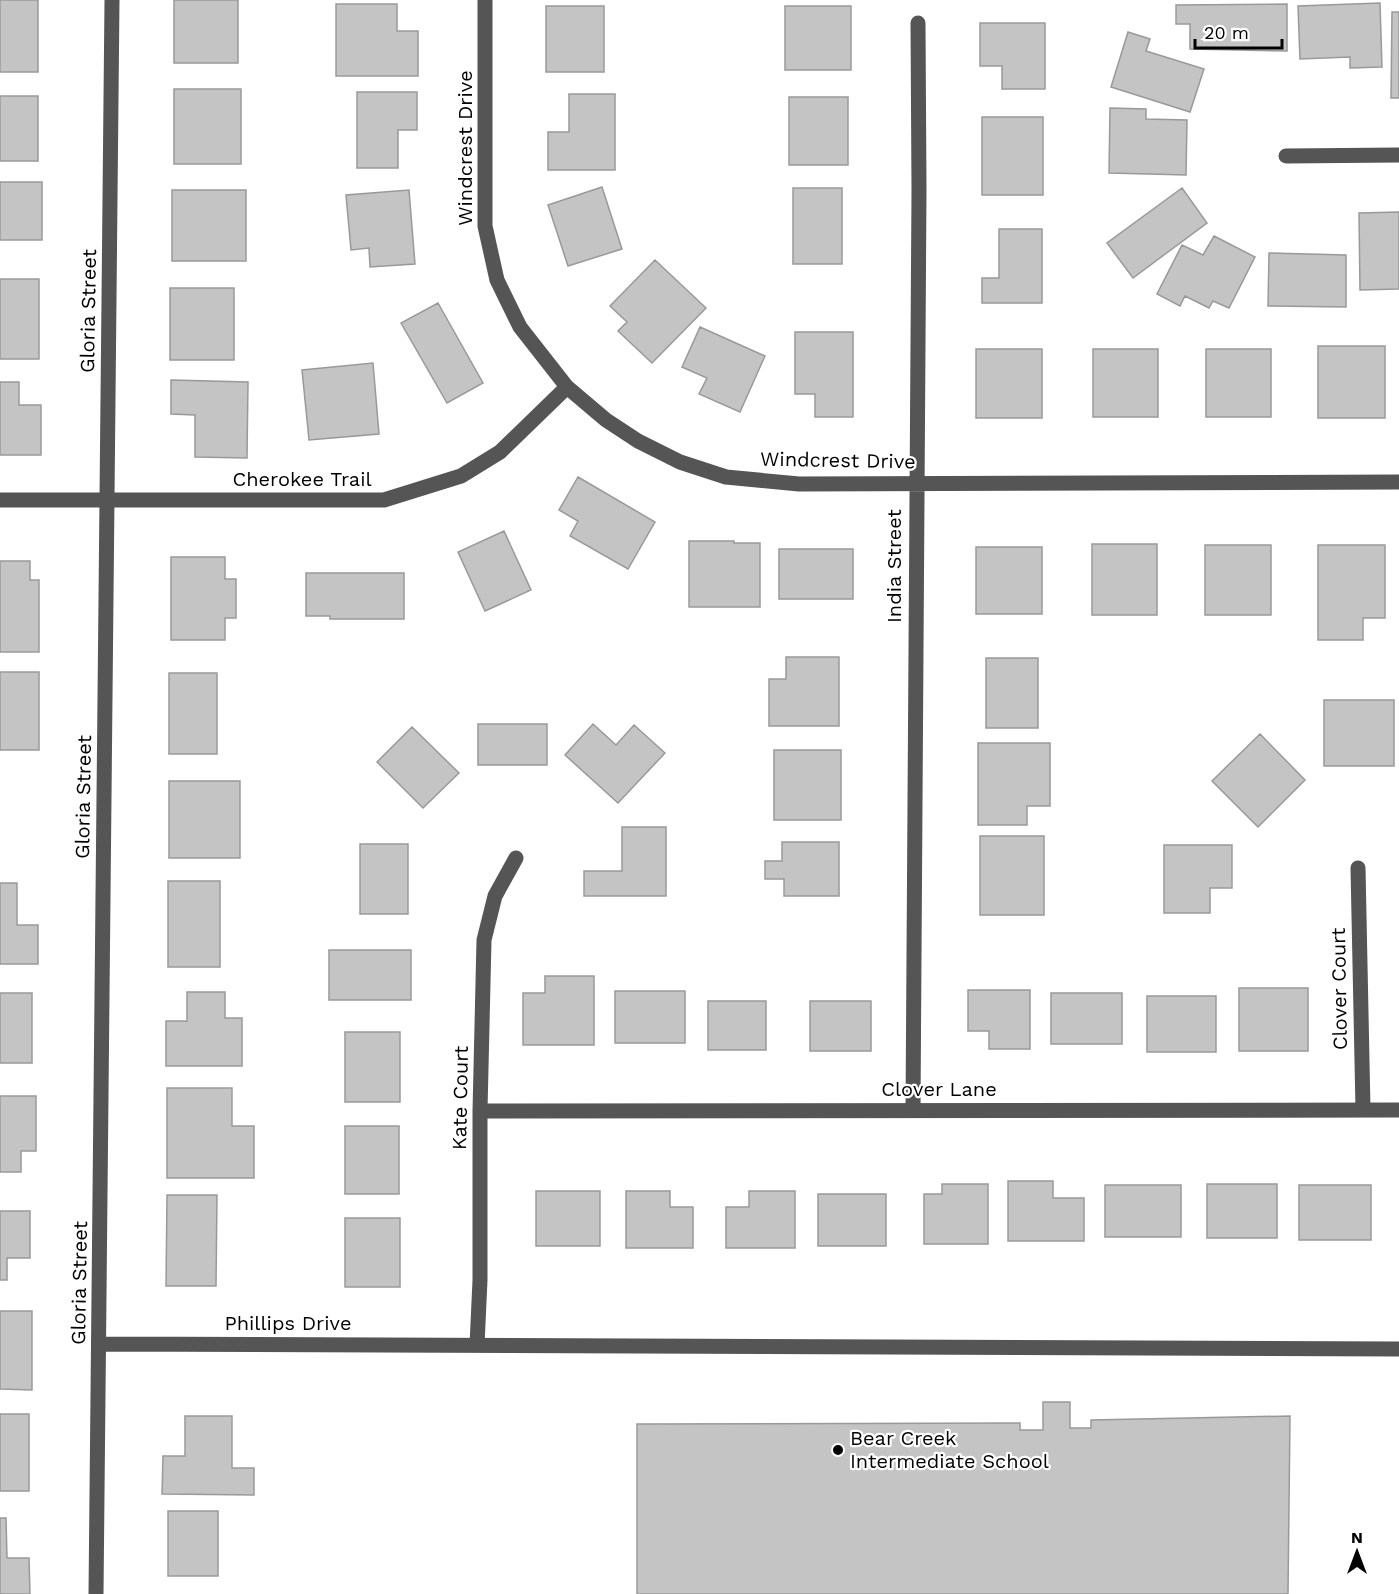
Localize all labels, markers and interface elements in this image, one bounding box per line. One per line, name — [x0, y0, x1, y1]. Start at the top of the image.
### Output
scale bar — [1195, 12, 1282, 50]
text: 20 m — [1204, 22, 1249, 43]
street label: Windcrest Drive — [453, 70, 477, 226]
street label: Gloria Street — [75, 248, 101, 373]
street label: Windcrest Drive — [760, 447, 916, 473]
street label: Cherokee Trail — [232, 467, 372, 491]
street label: India Street — [882, 508, 906, 623]
street label: Gloria Street — [70, 734, 96, 859]
street label: Clover Court — [1326, 927, 1352, 1050]
street label: Kate Court — [447, 1045, 473, 1150]
street label: Clover Lane — [881, 1077, 997, 1101]
street label: Gloria Street — [66, 1220, 92, 1345]
street label: Phillips Drive — [224, 1311, 352, 1335]
place label: Bear Creek Intermediate School — [850, 1426, 1049, 1473]
marker: Bear Creek Intermediate School — [831, 1443, 845, 1457]
north arrow — [1327, 1522, 1387, 1582]
text: N — [1351, 1528, 1363, 1547]

